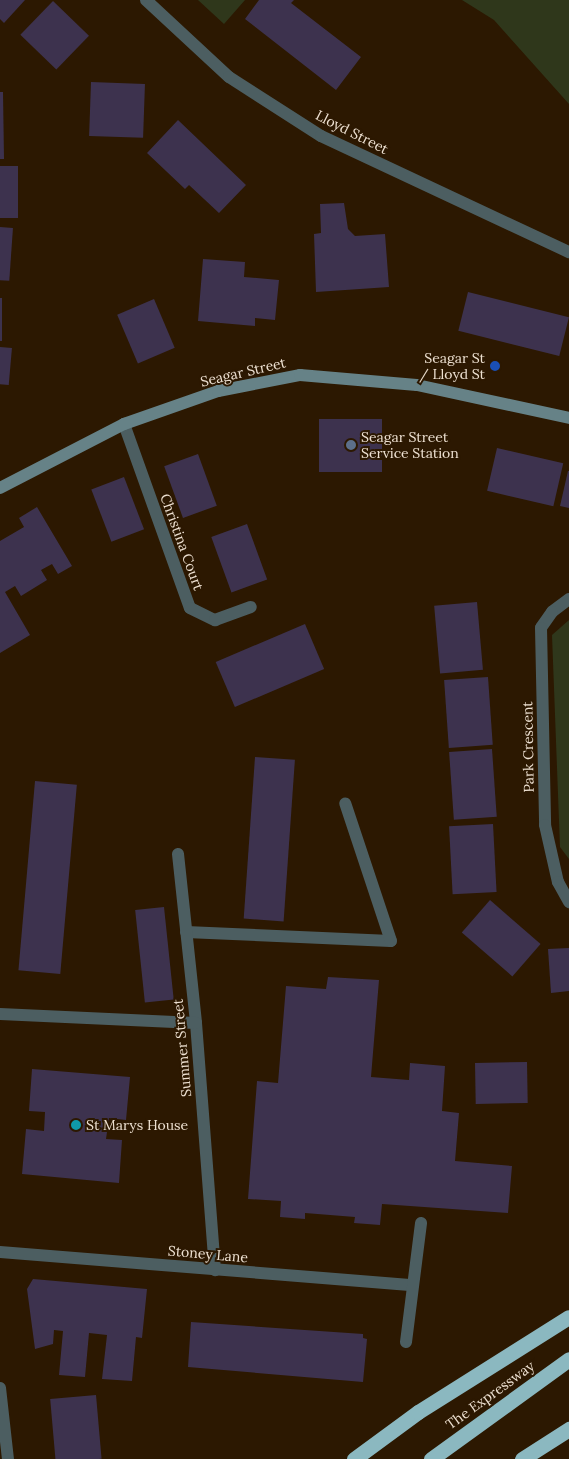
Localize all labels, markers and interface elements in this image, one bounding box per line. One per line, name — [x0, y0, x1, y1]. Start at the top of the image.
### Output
street label: Lloyd Street — [313, 107, 391, 157]
place label: Seagar St / Lloyd St — [419, 350, 485, 382]
street label: Seagar Street — [199, 354, 287, 390]
marker: Seagar St / Lloyd St — [489, 360, 501, 372]
place label: Seagar Street Service Station — [361, 429, 459, 462]
marker: Seagar Street Service Station — [345, 439, 357, 451]
street label: Christina Court — [157, 492, 207, 592]
street label: Park Crescent — [519, 701, 537, 793]
street label: Summer Street — [169, 998, 195, 1098]
place label: St Marys House — [86, 1117, 188, 1133]
marker: St Marys House — [70, 1119, 82, 1131]
street label: Stoney Lane — [167, 1242, 249, 1266]
street label: The Expressway — [443, 1357, 537, 1433]

